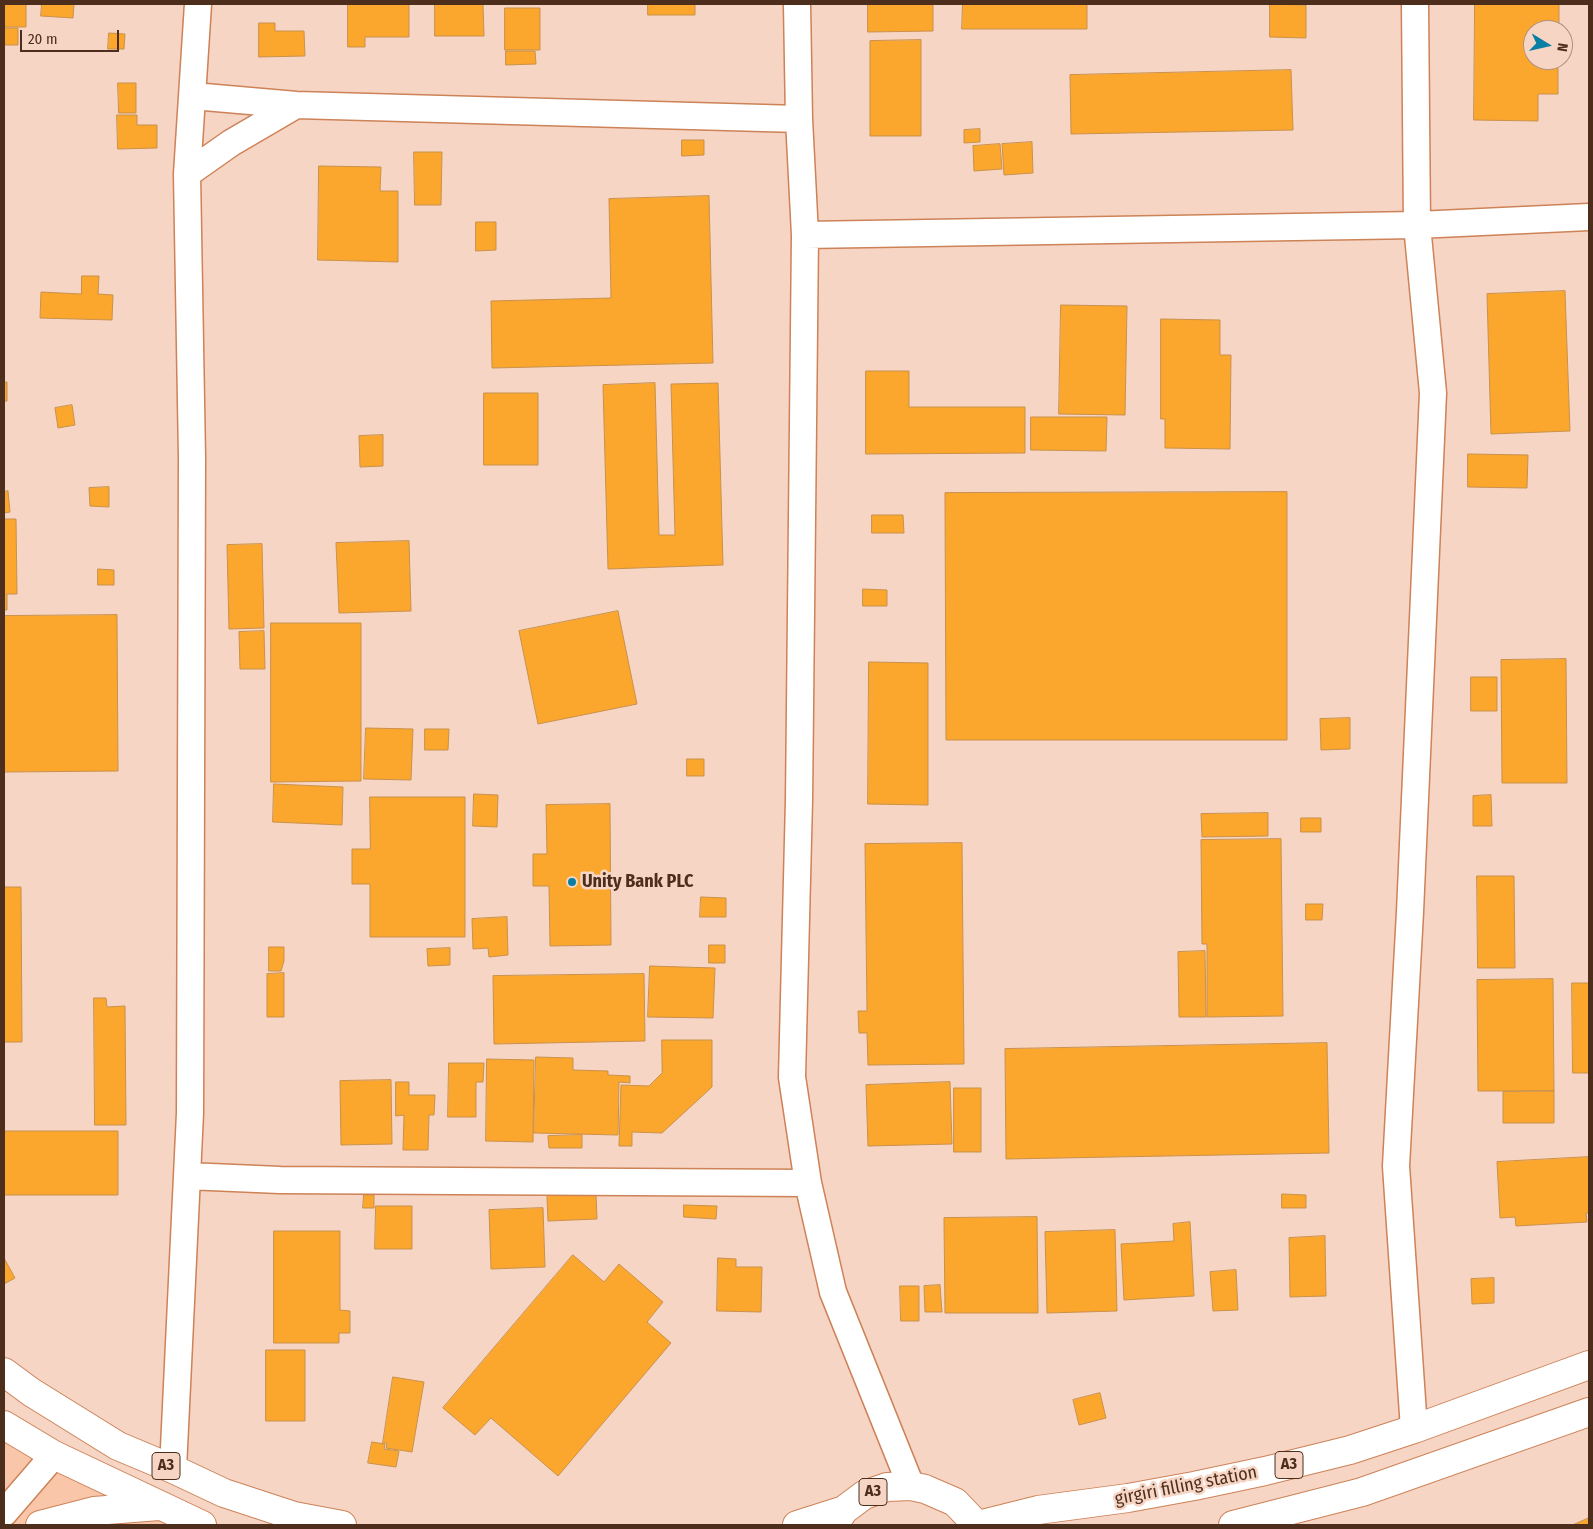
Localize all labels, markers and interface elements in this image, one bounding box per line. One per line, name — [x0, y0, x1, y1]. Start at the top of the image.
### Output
scale bar — [22, 20, 121, 52]
north arrow — [1523, 20, 1573, 70]
text: 20 m — [28, 30, 58, 48]
text: N — [1553, 42, 1571, 53]
place label: Unity Bank PLC — [582, 871, 693, 893]
marker: Unity Bank PLC — [566, 876, 578, 888]
road number: A3 — [152, 1452, 180, 1480]
road number: A3 — [1275, 1452, 1303, 1478]
street label: girgiri filling station — [1113, 1462, 1259, 1510]
road number: A3 — [859, 1478, 887, 1505]

